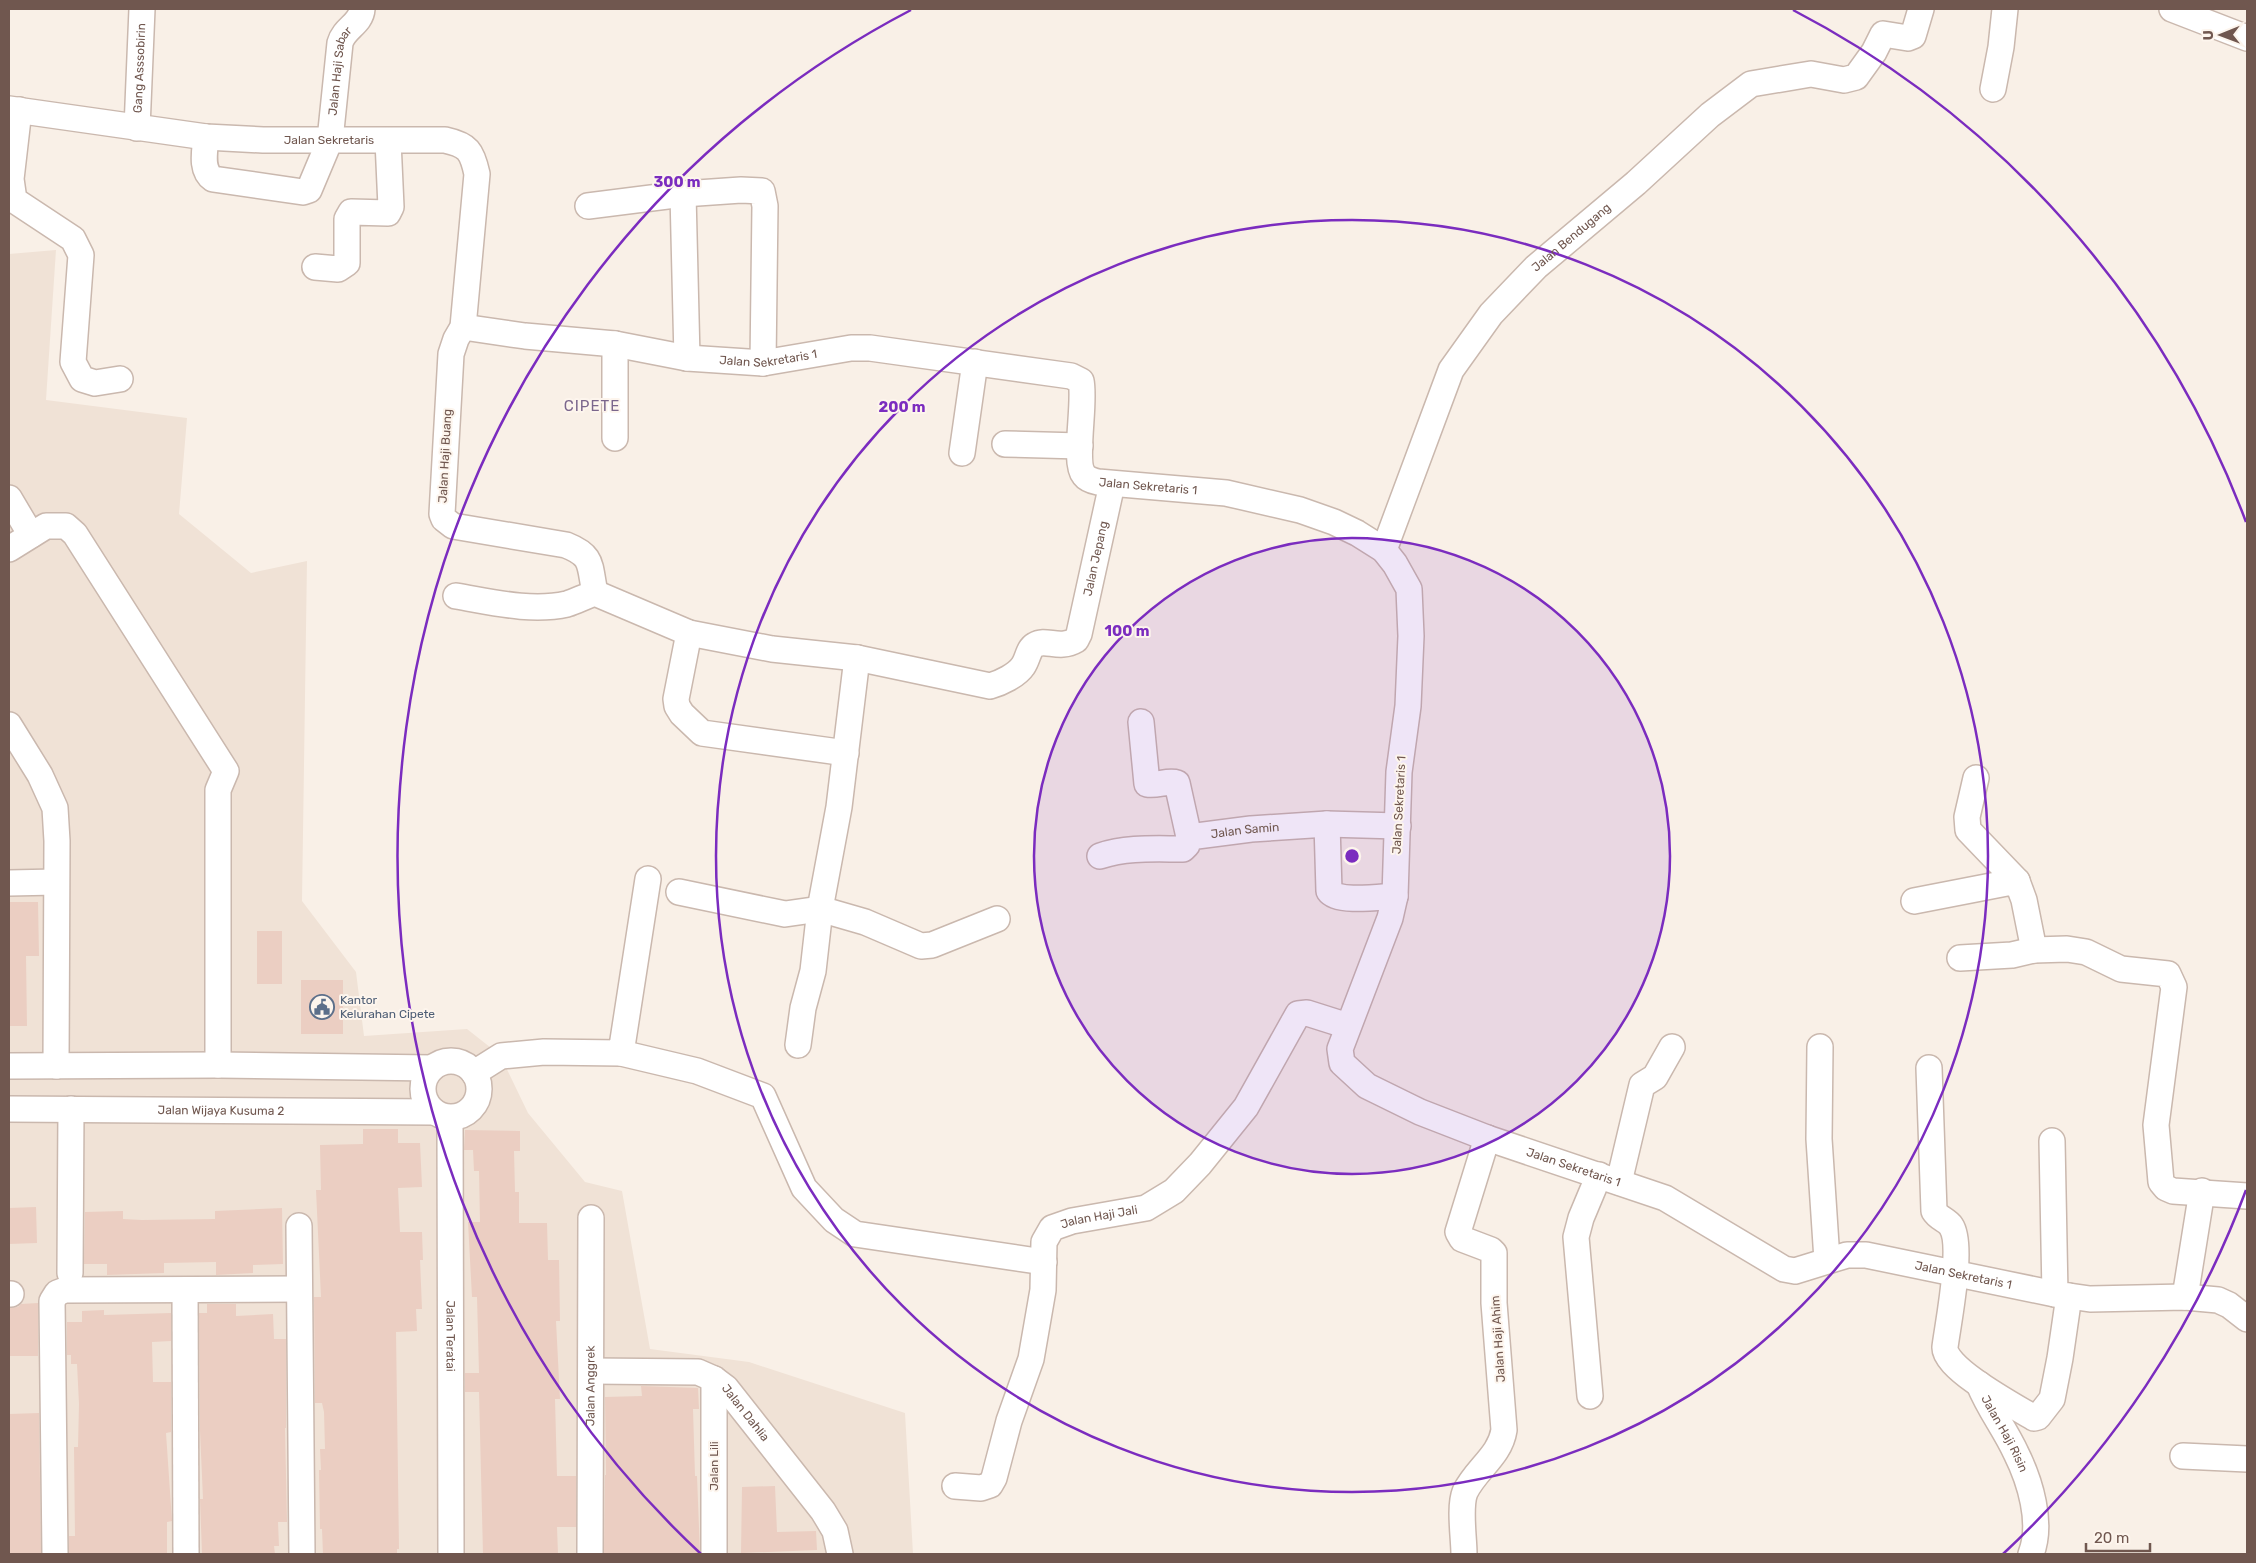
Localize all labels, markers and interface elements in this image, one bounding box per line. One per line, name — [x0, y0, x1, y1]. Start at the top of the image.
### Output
north arrow — [2196, 10, 2246, 60]
street label: Gang Asssobirin — [131, 23, 148, 113]
street label: Jalan Haji Sabar — [326, 23, 355, 116]
text: U — [2200, 30, 2217, 40]
street label: Jalan Sekretaris — [284, 133, 374, 147]
text: 300 m — [653, 173, 701, 191]
street label: Jalan Bendugang — [1529, 200, 1614, 274]
street label: Jalan Sekretaris 1 — [719, 347, 818, 370]
district label: CIPETE — [564, 397, 620, 415]
text: 200 m — [878, 398, 926, 416]
street label: Jalan Haji Buang — [436, 408, 454, 504]
street label: Jalan Sekretaris 1 — [1098, 475, 1198, 497]
street label: Jalan Jepang — [1081, 520, 1111, 597]
text: 100 m — [1105, 622, 1149, 640]
street label: Jalan Sekretaris 1 — [1389, 755, 1409, 855]
street label: Jalan Samin — [1210, 820, 1280, 841]
centre of rings — [1343, 847, 1361, 865]
place label: Kantor Kelurahan Cipete — [340, 993, 435, 1021]
public building icon: Kantor Kelurahan Cipete — [309, 994, 335, 1020]
street label: Jalan Wijaya Kusuma 2 — [158, 1103, 284, 1118]
street label: Jalan Sekretaris 1 — [1525, 1145, 1622, 1190]
street label: Jalan Haji Jali — [1059, 1203, 1139, 1232]
street label: Jalan Sekretaris 1 — [1914, 1258, 2013, 1292]
street label: Jalan Haji Ahim — [1488, 1295, 1508, 1383]
street label: Jalan Teratai — [443, 1300, 458, 1372]
street label: Jalan Anggrek — [583, 1345, 598, 1426]
street label: Jalan Dahlia — [719, 1381, 772, 1444]
street label: Jalan Haji Risin — [1978, 1393, 2031, 1474]
street label: Jalan Lili — [707, 1441, 721, 1491]
scale bar — [2086, 1520, 2150, 1552]
text: 20 m — [2094, 1529, 2129, 1547]

